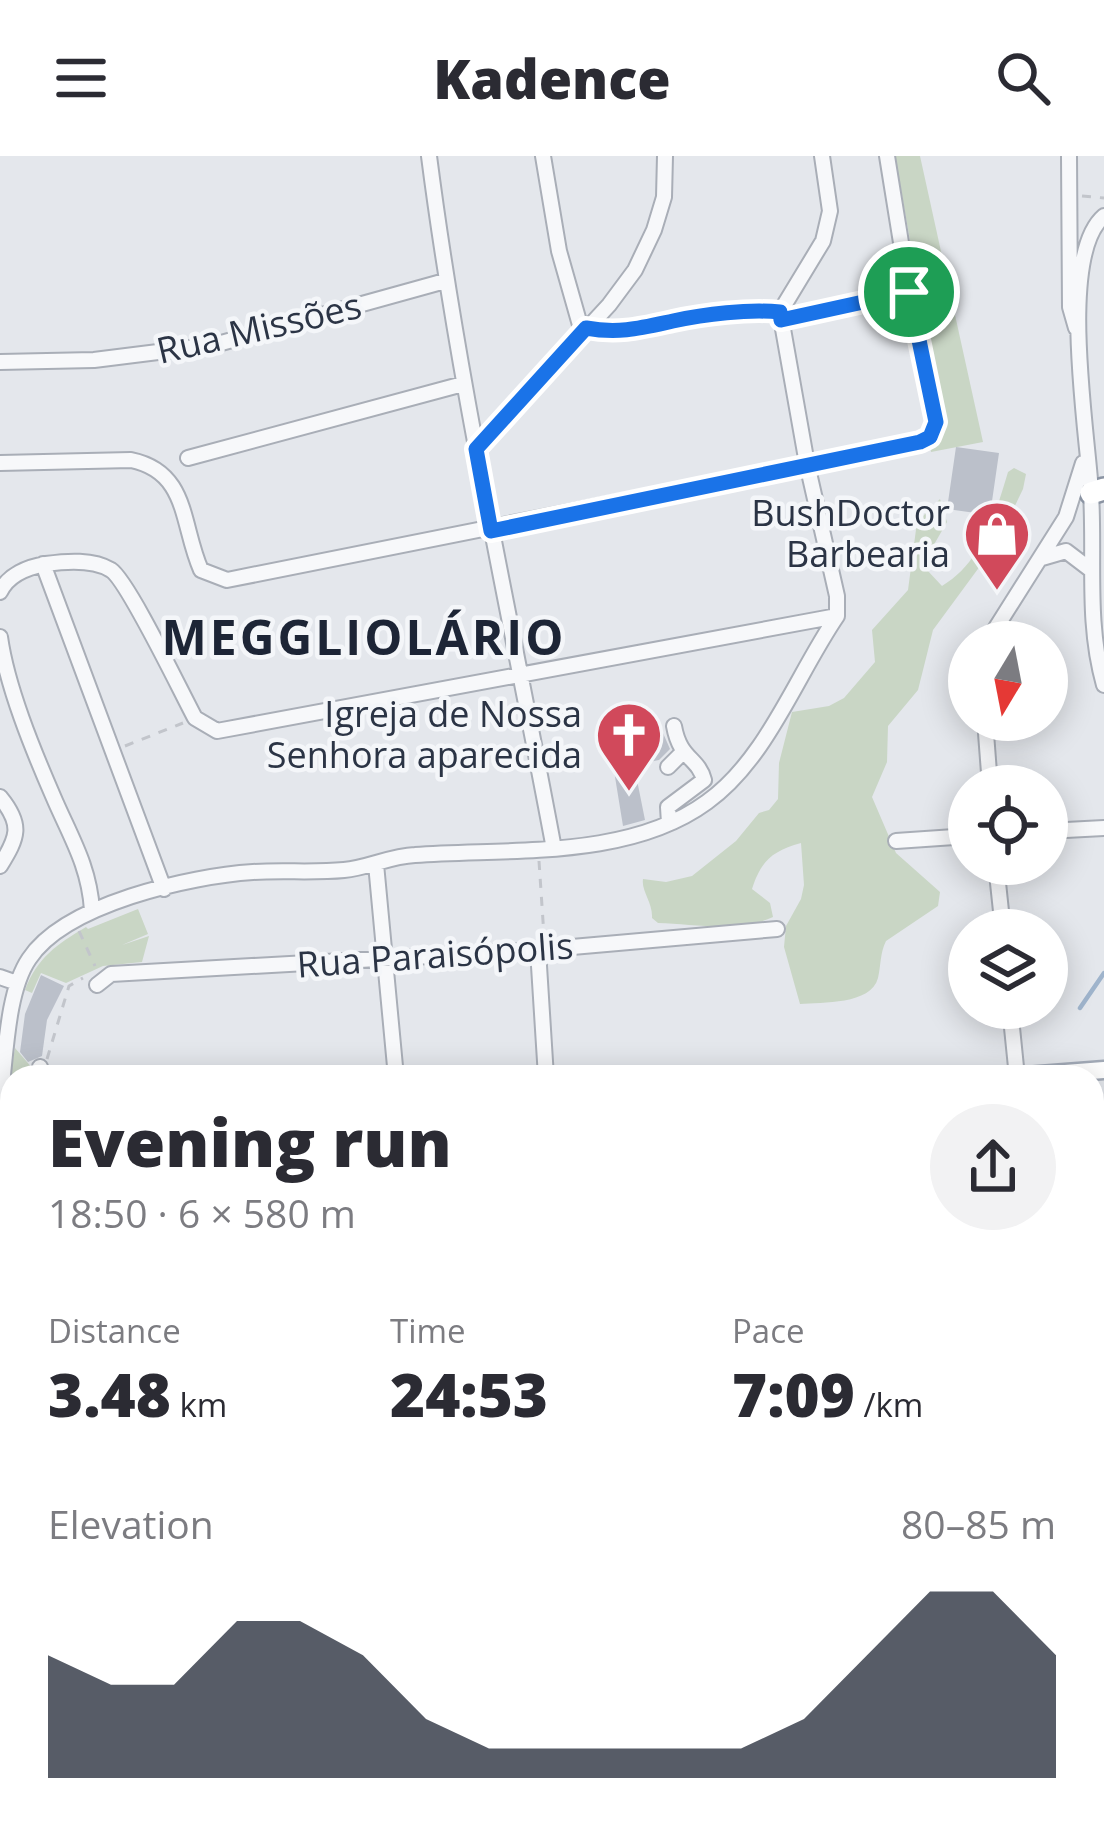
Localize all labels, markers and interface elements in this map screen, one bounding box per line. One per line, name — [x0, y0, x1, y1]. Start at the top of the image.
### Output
text: Kadence — [433, 41, 671, 115]
icon: menu — [48, 45, 114, 111]
icon: search — [990, 45, 1056, 111]
pin — [858, 241, 960, 343]
icon: arrive — [876, 259, 942, 325]
street label: Rua Missões — [152, 280, 366, 375]
place label: BushDoctor Barbearia — [751, 488, 950, 578]
shop icon: BushDoctor Barbearia — [962, 499, 1032, 593]
district label: MEGGLIOLÁRIO — [162, 604, 566, 669]
north arrow — [948, 621, 1068, 741]
map controls — [948, 621, 1068, 1029]
place label: Igreja de Nossa Senhora aparecida — [267, 689, 582, 779]
church icon: Igreja de Nossa Senhora aparecida — [594, 700, 664, 794]
button: locate — [948, 765, 1068, 885]
button: layers — [948, 909, 1068, 1029]
street label: Rua Paraisópolis — [295, 920, 575, 989]
text: Evening run — [48, 1096, 452, 1186]
button: share — [930, 1104, 1056, 1230]
text: 18:50 · 6 × 580 m — [48, 1186, 356, 1239]
text: Distance — [48, 1308, 181, 1353]
text: Time — [390, 1308, 466, 1353]
text: Pace — [732, 1308, 805, 1353]
text: 3.48 — [48, 1353, 171, 1435]
text: 24:53 — [390, 1353, 548, 1435]
text: 7:09 — [732, 1353, 855, 1435]
text: km — [171, 1382, 227, 1427]
text: /km — [855, 1382, 923, 1427]
text: Elevation — [48, 1497, 214, 1550]
text: 80–85 m — [901, 1497, 1056, 1550]

